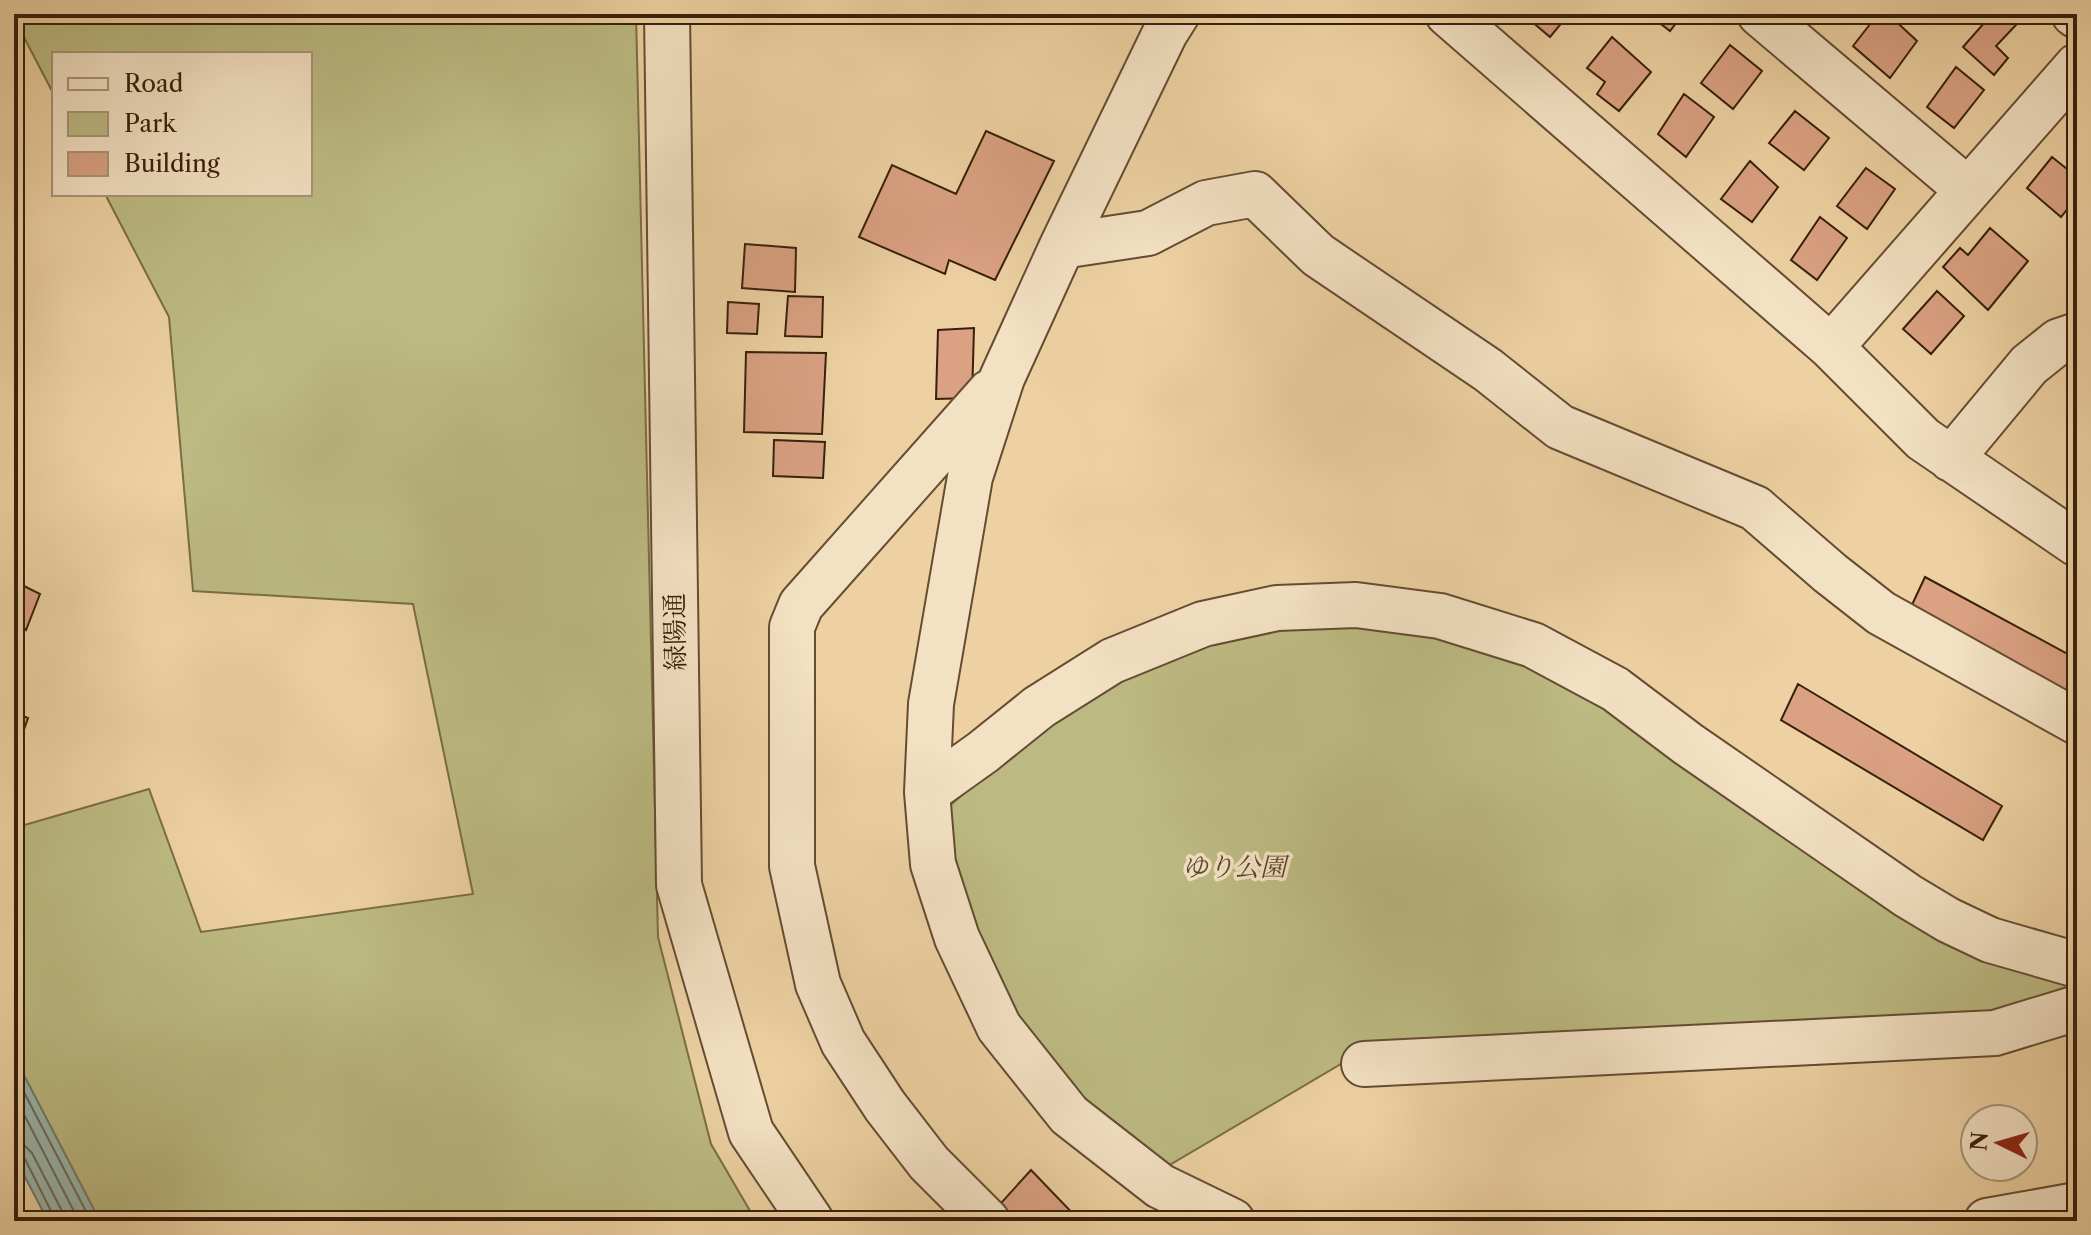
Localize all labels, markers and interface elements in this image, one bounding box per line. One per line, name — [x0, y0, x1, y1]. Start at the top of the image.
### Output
legend — [52, 52, 312, 196]
text: Road — [124, 69, 184, 98]
text: Park — [124, 109, 177, 138]
text: Building — [124, 149, 220, 178]
street label: 緑陽通 — [658, 593, 692, 671]
park label: ゆり公園 — [1182, 851, 1290, 883]
north arrow — [1959, 1103, 2039, 1183]
text: N — [1965, 1131, 1994, 1152]

